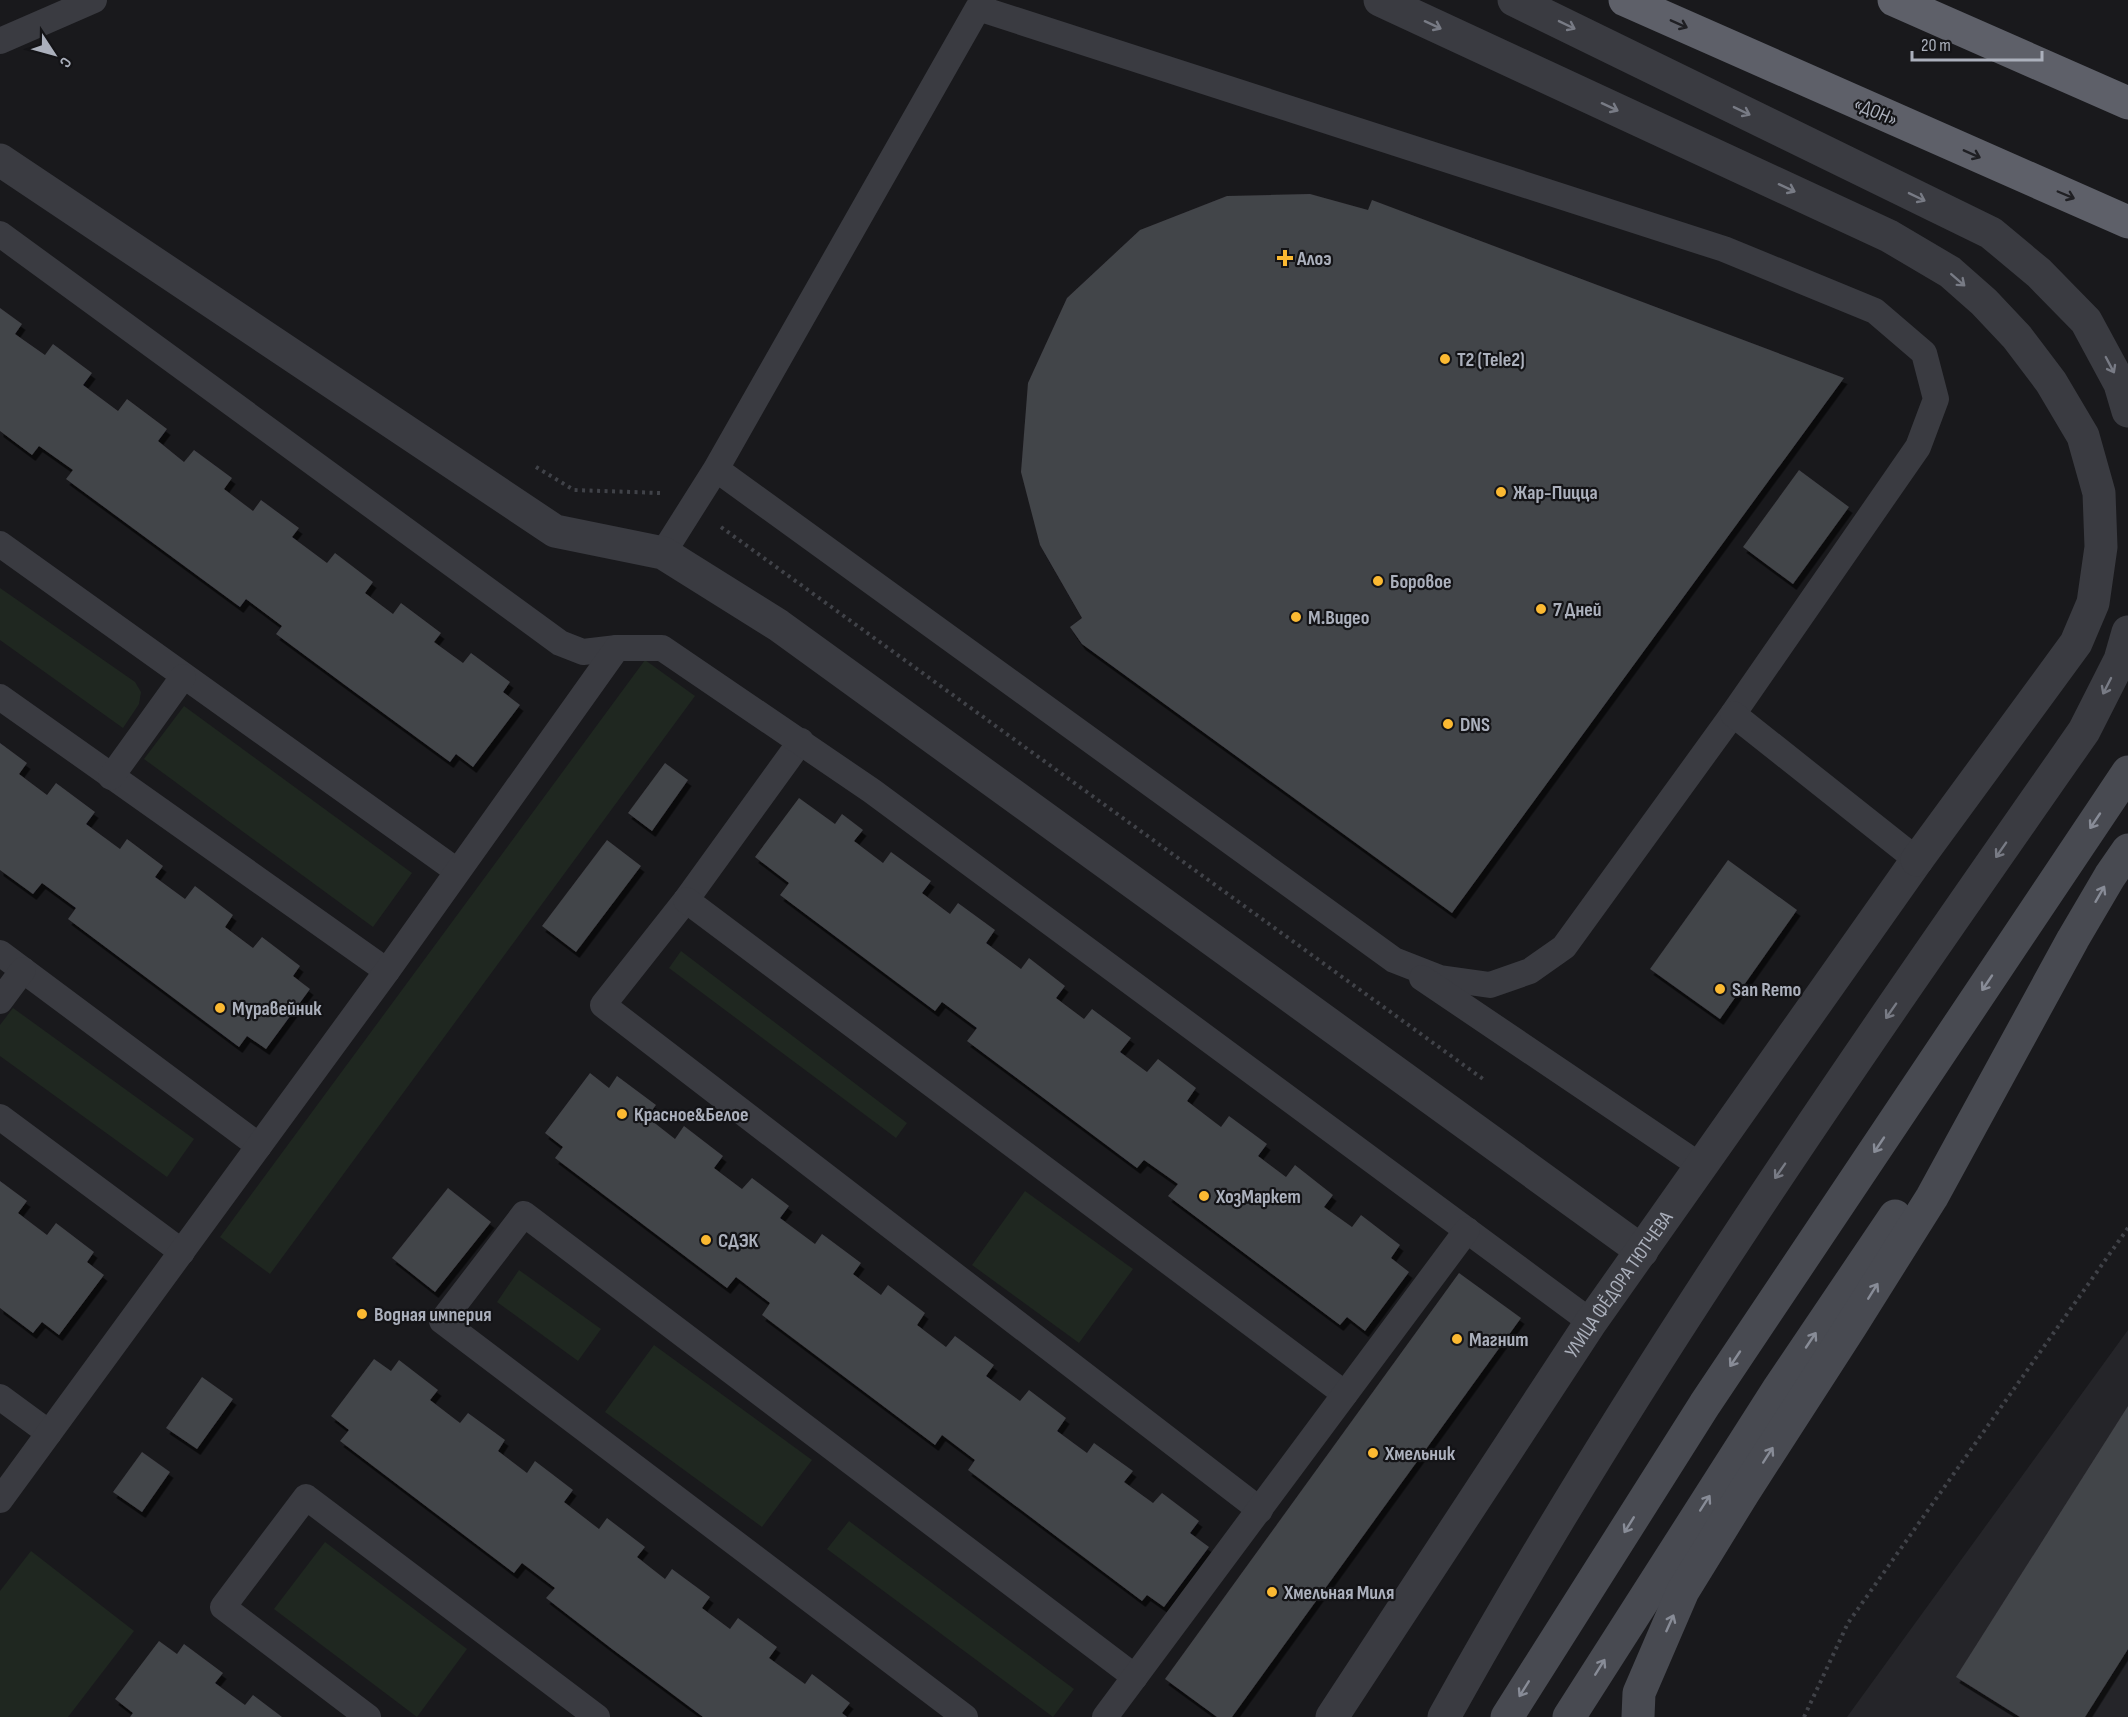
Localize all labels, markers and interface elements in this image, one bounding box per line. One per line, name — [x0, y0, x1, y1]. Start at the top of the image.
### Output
one-way arrow — [1669, 18, 1687, 30]
one-way arrow — [1423, 19, 1441, 31]
one-way arrow — [1558, 19, 1576, 31]
north arrow — [24, 24, 84, 84]
scale bar — [1912, 24, 2042, 62]
text: 20 m — [1921, 35, 1951, 56]
text: С — [55, 53, 75, 71]
street label: «ДОН» — [1850, 92, 1901, 132]
one-way arrow — [1600, 101, 1618, 113]
one-way arrow — [1733, 105, 1751, 117]
one-way arrow — [1963, 148, 1981, 160]
one-way arrow — [1777, 183, 1795, 195]
one-way arrow — [2056, 189, 2074, 201]
one-way arrow — [1908, 191, 1926, 203]
place label: Алоэ — [1296, 247, 1332, 271]
marker: Алоэ — [1278, 251, 1292, 265]
one-way arrow — [1950, 273, 1965, 287]
place label: T2 (Tele2) — [1457, 348, 1525, 372]
marker: T2 (Tele2) — [1438, 352, 1452, 366]
one-way arrow — [2105, 355, 2116, 373]
place label: Жар-Пицца — [1513, 481, 1598, 505]
marker: Жар-Пицца — [1494, 485, 1508, 499]
place label: Боровое — [1390, 570, 1451, 594]
marker: Боровое — [1371, 574, 1385, 588]
place label: 7 Дней — [1553, 598, 1602, 622]
marker: 7 Дней — [1534, 602, 1548, 616]
place label: М.Видео — [1308, 606, 1369, 630]
marker: М.Видео — [1289, 610, 1303, 624]
one-way arrow — [2100, 677, 2112, 695]
place label: DNS — [1460, 713, 1490, 737]
marker: DNS — [1441, 717, 1455, 731]
one-way arrow — [2089, 812, 2102, 829]
one-way arrow — [1995, 841, 2007, 858]
one-way arrow — [2094, 886, 2106, 903]
one-way arrow — [1981, 974, 1993, 991]
place label: San Remo — [1732, 978, 1801, 1002]
marker: San Remo — [1713, 982, 1727, 996]
place label: Муравейник — [232, 997, 322, 1021]
marker: Муравейник — [213, 1001, 227, 1015]
one-way arrow — [1885, 1002, 1897, 1018]
place label: Красное&Белое — [634, 1103, 749, 1127]
marker: Красное&Белое — [615, 1107, 629, 1121]
one-way arrow — [1873, 1136, 1885, 1153]
one-way arrow — [1774, 1163, 1786, 1179]
place label: ХозМаркет — [1215, 1185, 1301, 1209]
marker: ХозМаркет — [1197, 1189, 1211, 1203]
street label: УЛИЦА ФЁДОРА ТЮТЧЕВА — [1560, 1207, 1679, 1362]
place label: СДЭК — [718, 1229, 759, 1253]
marker: СДЭК — [699, 1233, 713, 1247]
one-way arrow — [1868, 1283, 1880, 1300]
place label: Водная империя — [374, 1303, 492, 1327]
marker: Водная империя — [355, 1307, 369, 1321]
place label: Магнит — [1469, 1328, 1528, 1352]
marker: Магнит — [1450, 1332, 1464, 1346]
one-way arrow — [1805, 1332, 1817, 1348]
one-way arrow — [1729, 1351, 1742, 1368]
place label: Хмельник — [1384, 1442, 1456, 1466]
marker: Хмельник — [1366, 1446, 1380, 1460]
one-way arrow — [1762, 1447, 1774, 1464]
one-way arrow — [1699, 1495, 1711, 1512]
one-way arrow — [1623, 1516, 1635, 1532]
place label: Хмельная Миля — [1283, 1581, 1394, 1605]
marker: Хмельная Миля — [1265, 1585, 1279, 1599]
one-way arrow — [1665, 1614, 1676, 1632]
one-way arrow — [1594, 1659, 1606, 1676]
one-way arrow — [1518, 1680, 1530, 1697]

